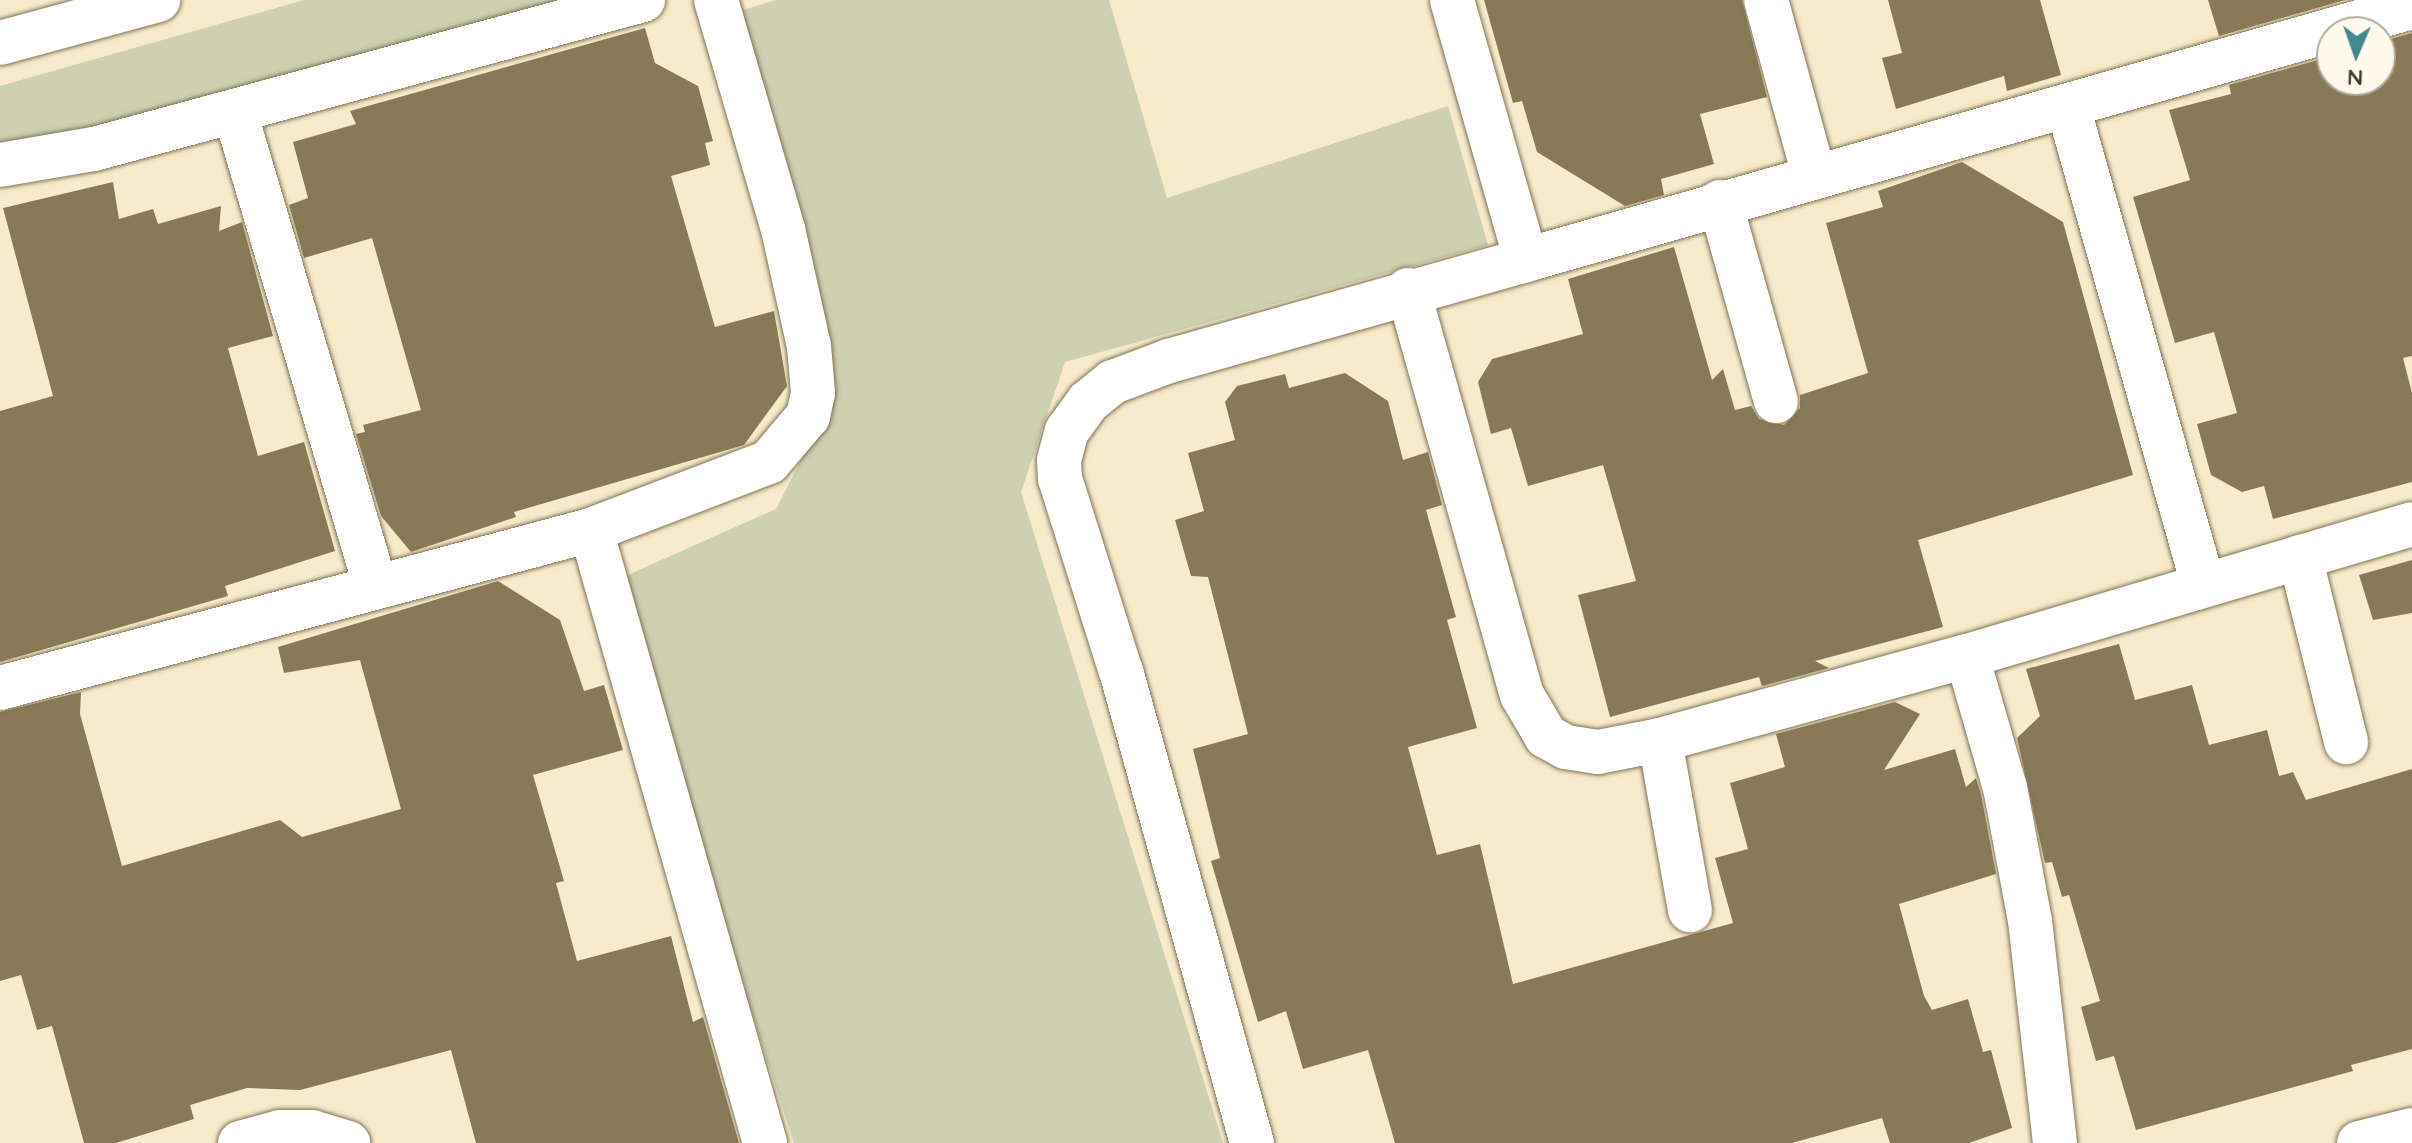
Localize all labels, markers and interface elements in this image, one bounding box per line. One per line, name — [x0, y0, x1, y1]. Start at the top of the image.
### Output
north arrow — [2316, 16, 2396, 96]
text: N — [2347, 64, 2364, 92]

